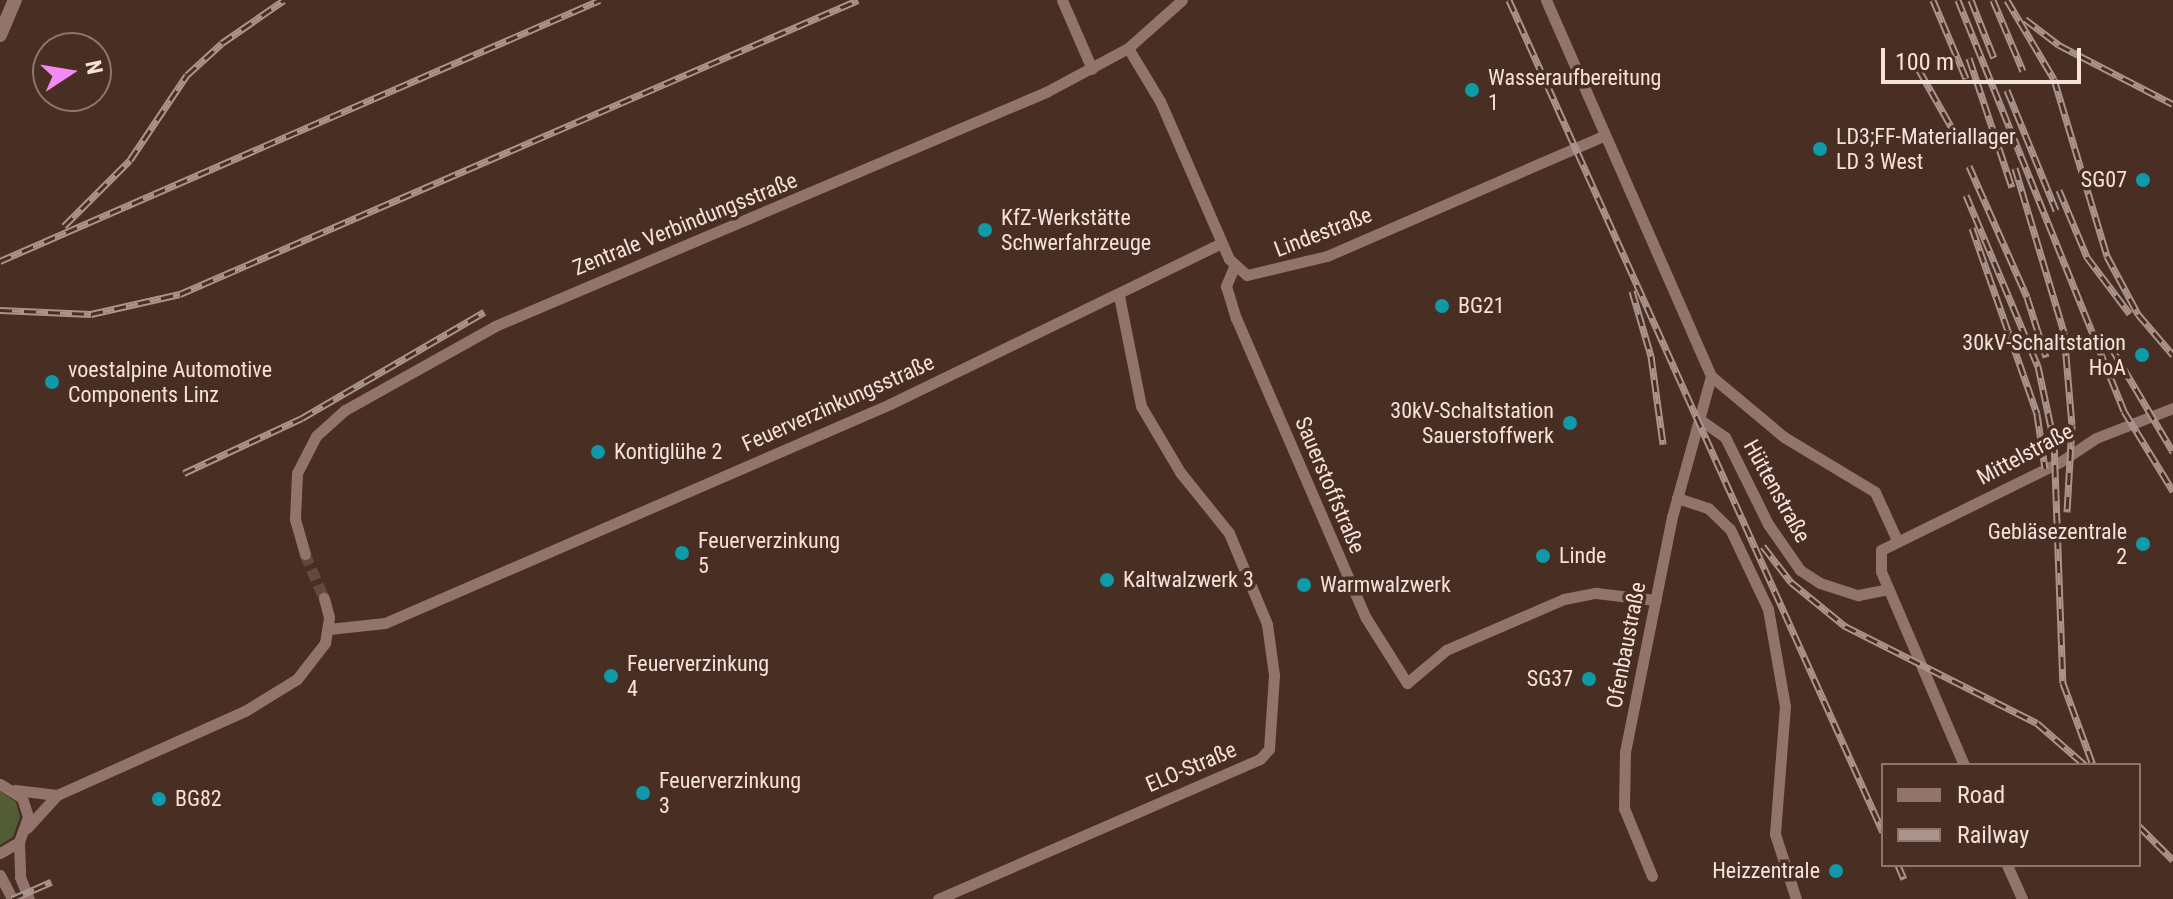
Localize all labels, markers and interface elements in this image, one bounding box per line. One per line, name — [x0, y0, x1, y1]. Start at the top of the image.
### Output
north arrow — [32, 32, 112, 112]
scale bar — [1885, 32, 2085, 82]
text: 100 m — [1895, 48, 1954, 76]
text: N — [80, 58, 108, 77]
place label: Wasseraufbereitung 1 — [1488, 64, 1661, 116]
marker: Wasseraufbereitung 1 — [1463, 81, 1481, 99]
place label: LD3;FF-Materiallager LD 3 West — [1836, 123, 2016, 174]
marker: LD3;FF-Materiallager LD 3 West — [1811, 140, 1829, 158]
street label: Zentrale Verbindungsstraße — [569, 167, 801, 281]
place label: SG07 — [2081, 167, 2127, 193]
marker: SG07 — [2134, 171, 2152, 189]
street label: Lindestraße — [1270, 201, 1376, 263]
place label: KfZ-Werkstätte Schwerfahrzeuge — [1001, 204, 1151, 256]
marker: KfZ-Werkstätte Schwerfahrzeuge — [976, 221, 994, 239]
place label: BG21 — [1458, 293, 1505, 319]
marker: BG21 — [1433, 297, 1451, 315]
place label: 30kV-Schaltstation HoA — [1962, 329, 2126, 380]
marker: 30kV-Schaltstation HoA — [2133, 346, 2151, 364]
street label: Feuerverzinkungsstraße — [738, 349, 938, 457]
place label: voestalpine Automotive Components Linz — [68, 356, 272, 408]
marker: voestalpine Automotive Components Linz — [43, 373, 61, 391]
place label: 30kV-Schaltstation Sauerstoffwerk — [1390, 397, 1554, 448]
street label: Sauerstoffstraße — [1289, 413, 1371, 557]
marker: 30kV-Schaltstation Sauerstoffwerk — [1561, 414, 1579, 432]
street label: Mittelstraße — [1972, 418, 2078, 490]
street label: Hüttenstraße — [1738, 435, 1816, 547]
place label: Kontiglühe 2 — [614, 439, 722, 465]
marker: Kontiglühe 2 — [589, 443, 607, 461]
place label: Gebläsezentrale 2 — [1988, 518, 2127, 570]
place label: Feuerverzinkung 5 — [698, 527, 840, 578]
marker: Gebläsezentrale 2 — [2134, 535, 2152, 553]
place label: Linde — [1559, 543, 1606, 569]
marker: Feuerverzinkung 5 — [673, 544, 691, 562]
marker: Linde — [1534, 547, 1552, 565]
place label: Kaltwalzwerk 3 — [1123, 567, 1254, 593]
marker: Kaltwalzwerk 3 — [1098, 571, 1116, 589]
place label: Warmwalzwerk — [1320, 572, 1451, 598]
marker: Warmwalzwerk — [1295, 576, 1313, 594]
street label: Ofenbaustraße — [1601, 580, 1651, 710]
place label: Feuerverzinkung 4 — [627, 650, 769, 702]
place label: SG37 — [1527, 666, 1573, 692]
marker: Feuerverzinkung 4 — [602, 667, 620, 685]
marker: SG37 — [1580, 670, 1598, 688]
street label: ELO-Straße — [1142, 736, 1240, 798]
legend — [1881, 763, 2141, 867]
place label: Feuerverzinkung 3 — [659, 767, 801, 818]
text: Road — [1957, 781, 2005, 809]
marker: Feuerverzinkung 3 — [634, 784, 652, 802]
place label: BG82 — [175, 786, 222, 812]
marker: BG82 — [150, 790, 168, 808]
text: Railway — [1957, 821, 2029, 849]
place label: Heizzentrale — [1712, 858, 1820, 884]
marker: Heizzentrale — [1827, 862, 1845, 880]

